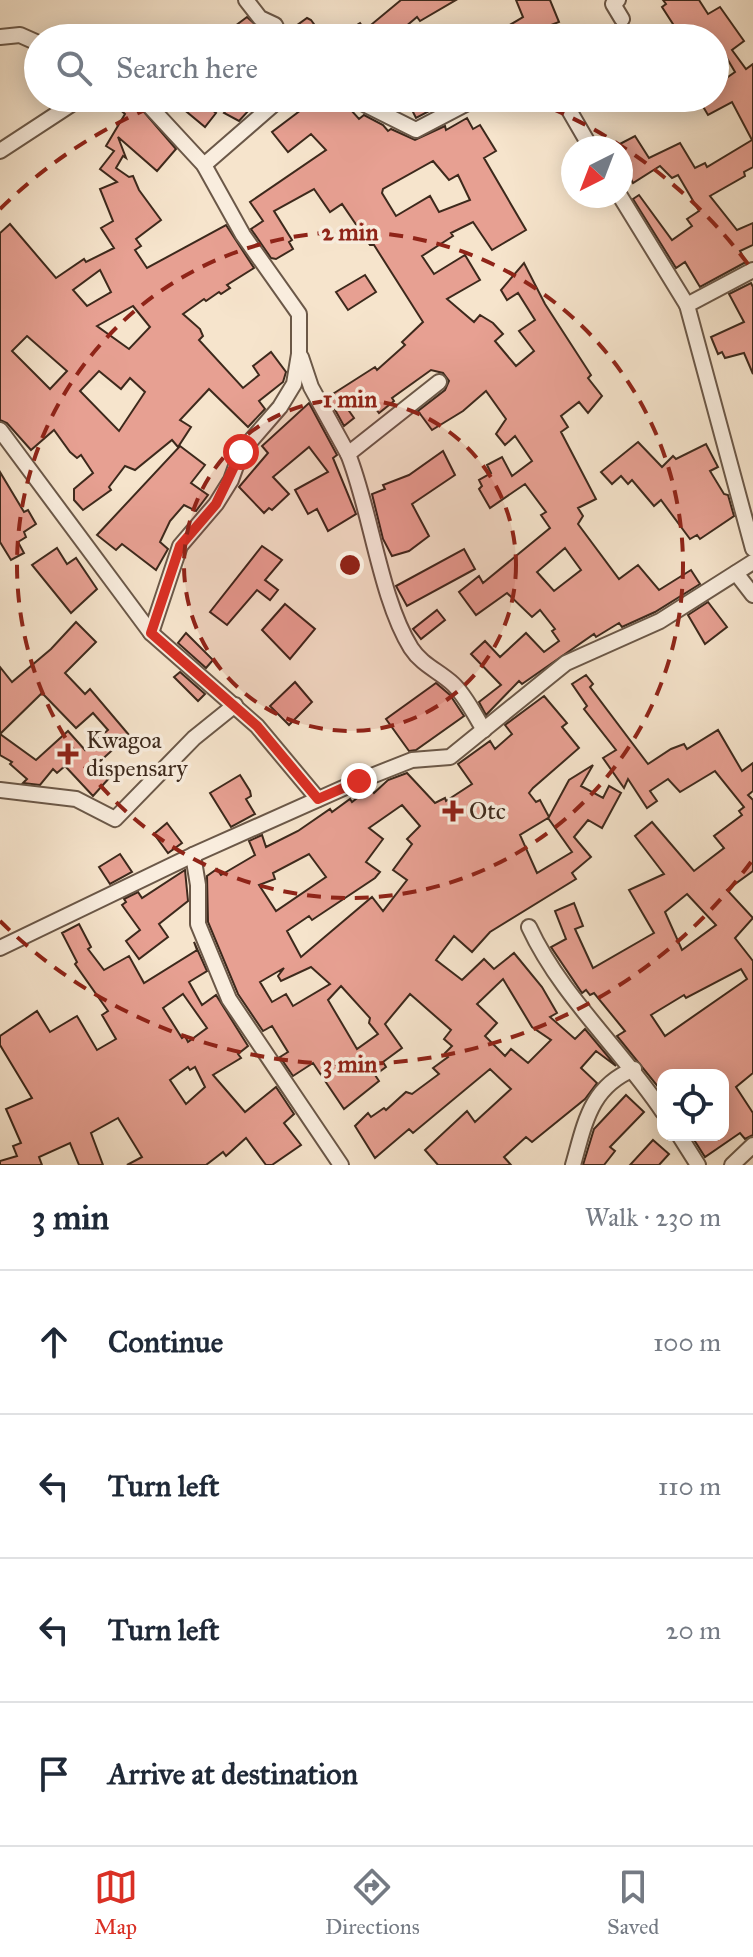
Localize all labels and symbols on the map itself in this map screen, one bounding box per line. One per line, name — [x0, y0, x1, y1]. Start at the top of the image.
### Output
north arrow — [561, 136, 633, 208]
text: 2 min — [322, 217, 378, 247]
text: 1 min — [323, 384, 377, 414]
route start — [223, 434, 259, 470]
centre of rings — [336, 551, 364, 579]
place label: Kwagoa dispensary — [86, 725, 188, 783]
marker: Kwagoa dispensary — [57, 743, 79, 765]
route end — [341, 763, 377, 799]
place label: Otc — [469, 796, 506, 826]
marker: Otc — [444, 802, 462, 820]
text: 3 min — [323, 1049, 377, 1079]

